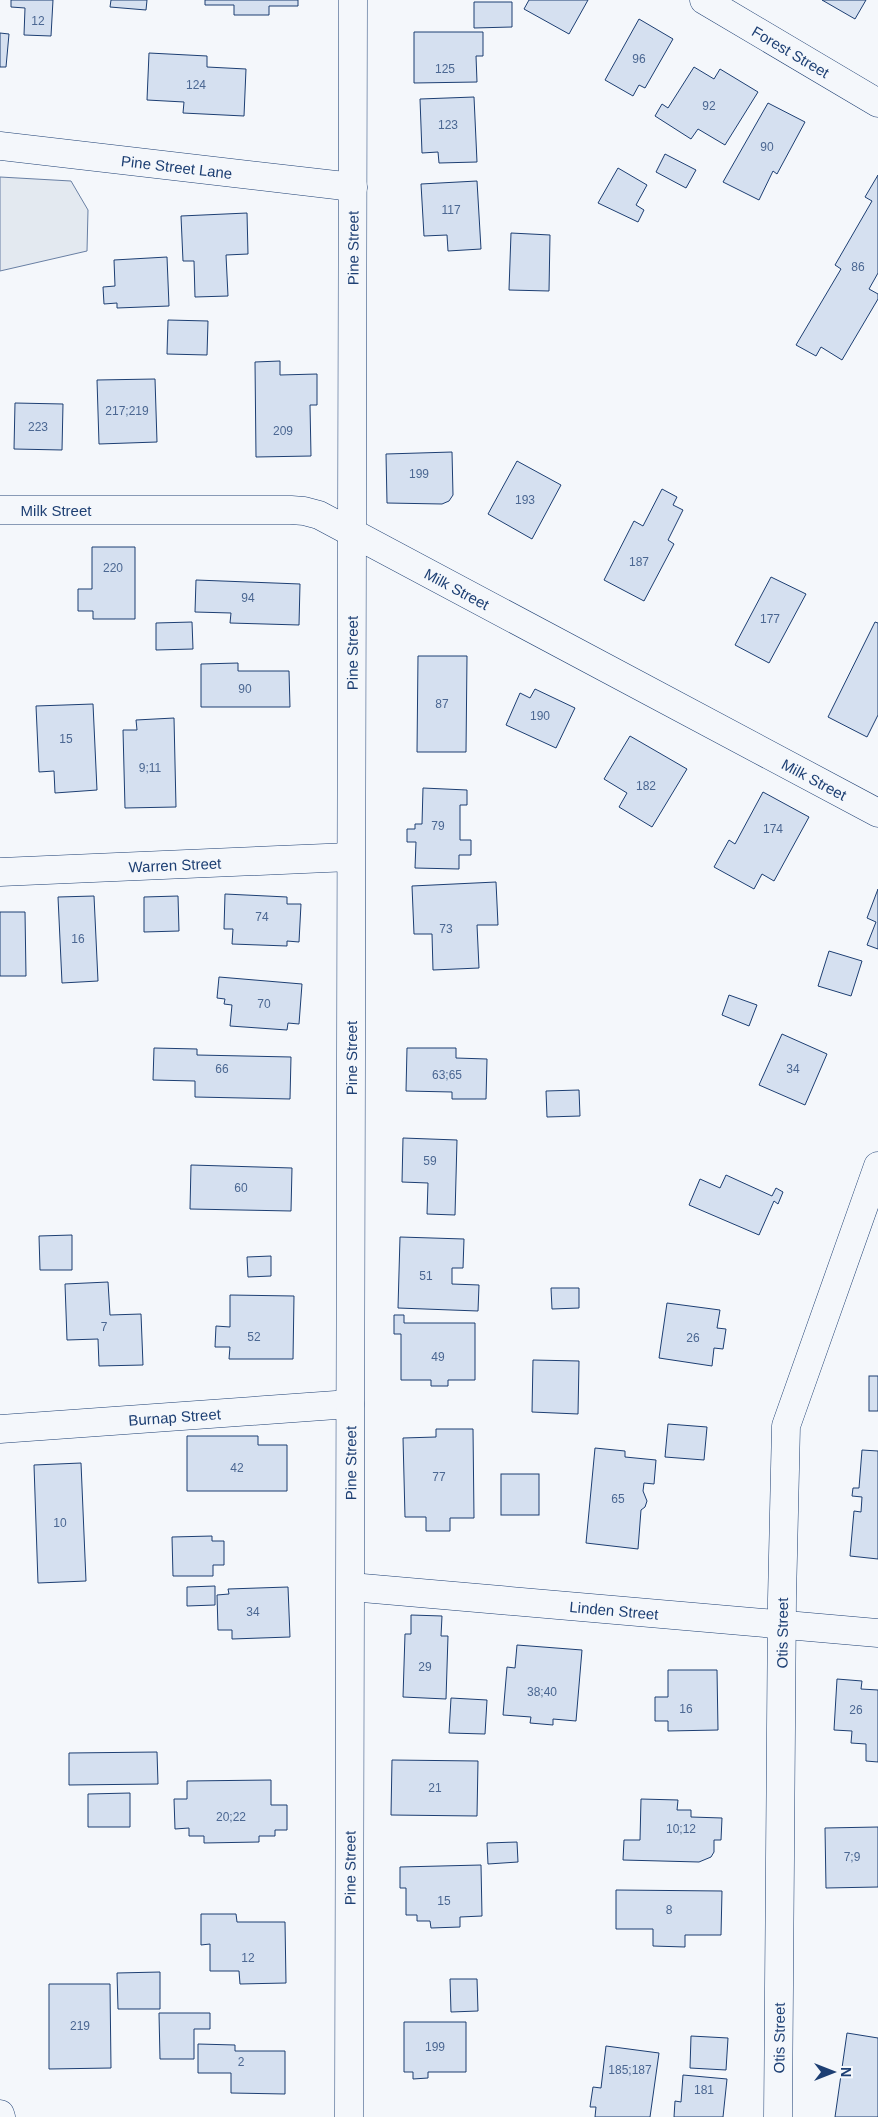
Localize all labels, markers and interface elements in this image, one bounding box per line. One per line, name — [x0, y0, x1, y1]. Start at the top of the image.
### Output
house number: 12 — [31, 14, 45, 28]
street label: Forest Street — [749, 22, 833, 81]
house number: 96 — [632, 52, 646, 66]
house number: 125 — [435, 62, 455, 76]
house number: 124 — [186, 78, 206, 92]
house number: 92 — [702, 99, 716, 113]
house number: 123 — [438, 118, 458, 132]
house number: 90 — [760, 140, 774, 154]
street label: Pine Street Lane — [120, 152, 233, 181]
house number: 117 — [441, 203, 461, 217]
street label: Pine Street — [344, 210, 361, 285]
house number: 86 — [851, 260, 865, 274]
house number: 217;219 — [105, 404, 149, 418]
house number: 223 — [28, 420, 48, 434]
house number: 209 — [273, 424, 293, 438]
house number: 199 — [409, 467, 429, 481]
house number: 193 — [515, 493, 535, 507]
street label: Milk Street — [21, 502, 92, 519]
house number: 187 — [629, 555, 649, 569]
house number: 220 — [103, 561, 123, 575]
street label: Milk Street — [422, 564, 493, 613]
house number: 94 — [241, 591, 255, 605]
house number: 177 — [760, 612, 780, 626]
street label: Pine Street — [343, 615, 360, 690]
house number: 90 — [238, 682, 252, 696]
house number: 87 — [435, 697, 449, 711]
house number: 190 — [530, 709, 550, 723]
house number: 15 — [59, 732, 73, 746]
street label: Milk Street — [779, 755, 850, 804]
house number: 9;11 — [139, 761, 162, 775]
house number: 182 — [636, 779, 656, 793]
house number: 79 — [431, 819, 445, 833]
house number: 174 — [763, 822, 783, 836]
street label: Warren Street — [128, 854, 222, 875]
house number: 74 — [255, 910, 269, 924]
house number: 73 — [439, 922, 453, 936]
house number: 16 — [71, 932, 85, 946]
house number: 70 — [257, 997, 271, 1011]
street label: Pine Street — [342, 1020, 360, 1095]
house number: 66 — [215, 1062, 229, 1076]
house number: 34 — [786, 1062, 800, 1076]
house number: 63;65 — [432, 1068, 462, 1082]
house number: 59 — [423, 1154, 437, 1168]
house number: 60 — [234, 1181, 248, 1195]
house number: 51 — [419, 1269, 433, 1283]
house number: 7 — [101, 1320, 108, 1334]
house number: 52 — [247, 1330, 261, 1344]
house number: 26 — [686, 1331, 700, 1345]
house number: 49 — [431, 1350, 445, 1364]
street label: Burnap Street — [128, 1405, 222, 1428]
street label: Pine Street — [342, 1425, 359, 1500]
house number: 42 — [230, 1461, 244, 1475]
house number: 77 — [432, 1470, 446, 1484]
house number: 65 — [611, 1492, 625, 1506]
house number: 10 — [53, 1516, 67, 1530]
street label: Otis Street — [773, 1597, 791, 1669]
street label: Linden Street — [569, 1598, 660, 1622]
house number: 34 — [246, 1605, 260, 1619]
house number: 29 — [418, 1660, 432, 1674]
house number: 38;40 — [527, 1685, 557, 1699]
house number: 16 — [679, 1702, 693, 1716]
house number: 26 — [849, 1703, 863, 1717]
house number: 21 — [428, 1781, 442, 1795]
house number: 20;22 — [216, 1810, 246, 1824]
house number: 10;12 — [666, 1822, 696, 1836]
street label: Pine Street — [341, 1830, 358, 1905]
house number: 7;9 — [844, 1850, 861, 1864]
house number: 15 — [437, 1894, 451, 1908]
house number: 8 — [666, 1903, 673, 1917]
house number: 12 — [241, 1951, 255, 1965]
street label: Otis Street — [770, 2002, 787, 2074]
house number: 219 — [70, 2019, 90, 2033]
house number: 199 — [425, 2040, 445, 2054]
north arrow — [808, 2047, 858, 2097]
house number: 2 — [238, 2055, 245, 2069]
house number: 185;187 — [608, 2063, 652, 2077]
text: N — [838, 2067, 854, 2077]
house number: 181 — [694, 2083, 714, 2097]

